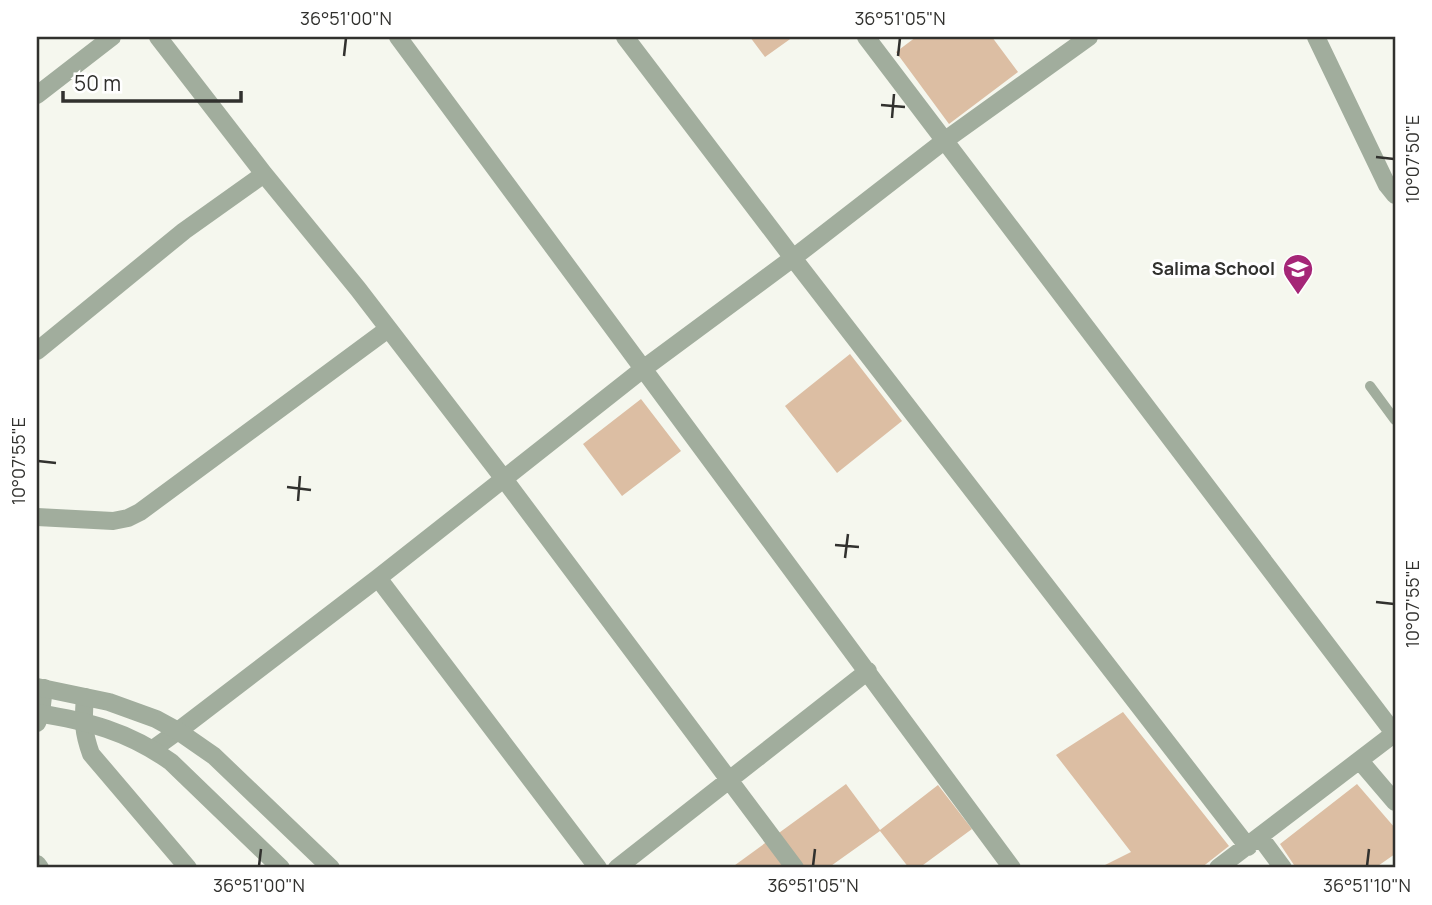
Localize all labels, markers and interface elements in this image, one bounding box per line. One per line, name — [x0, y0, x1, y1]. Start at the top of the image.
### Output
text: 36°51'00"N — [300, 6, 392, 30]
text: 36°51'05"N — [854, 6, 946, 30]
scale bar — [63, 60, 242, 104]
text: 50 m — [74, 69, 121, 97]
text: 10°07'50"E — [1400, 115, 1424, 203]
school or university icon: Salima School — [1281, 252, 1315, 296]
place label: Salima School — [1152, 256, 1275, 280]
text: 10°07'55"E — [6, 417, 30, 505]
text: 10°07'55"E — [1400, 560, 1424, 648]
text: 36°51'00"N — [213, 873, 305, 897]
text: 36°51'05"N — [767, 873, 859, 897]
text: 36°51'10"N — [1323, 873, 1411, 897]

